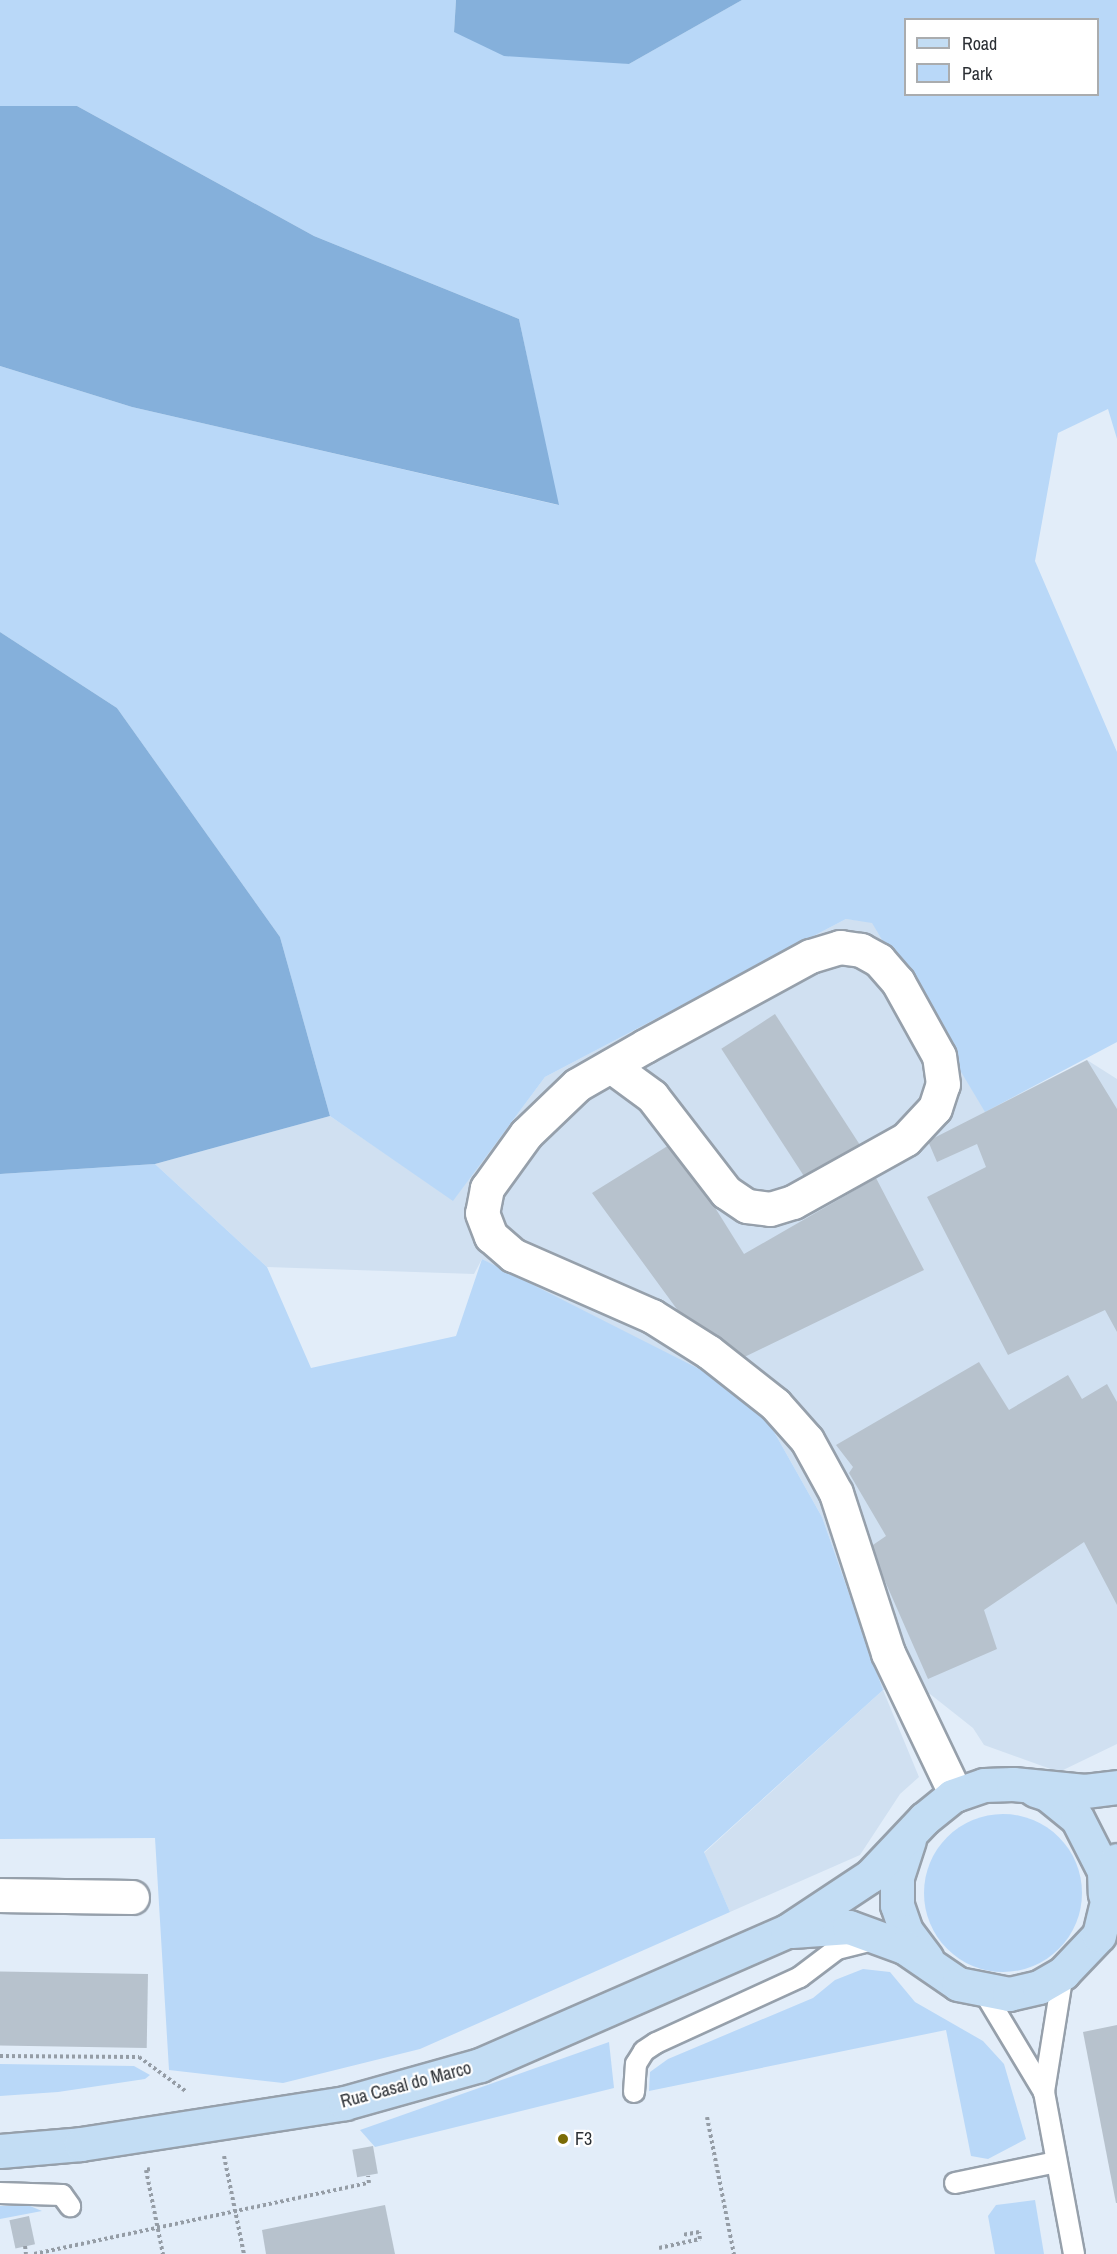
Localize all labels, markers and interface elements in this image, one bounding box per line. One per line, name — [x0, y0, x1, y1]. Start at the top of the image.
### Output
legend — [904, 18, 1099, 96]
text: Road — [962, 31, 997, 56]
text: Park — [962, 61, 992, 86]
street label: Rua Casal do Marco — [338, 2057, 474, 2113]
place label: F3 — [575, 2128, 592, 2150]
marker: F3 — [556, 2132, 570, 2146]

